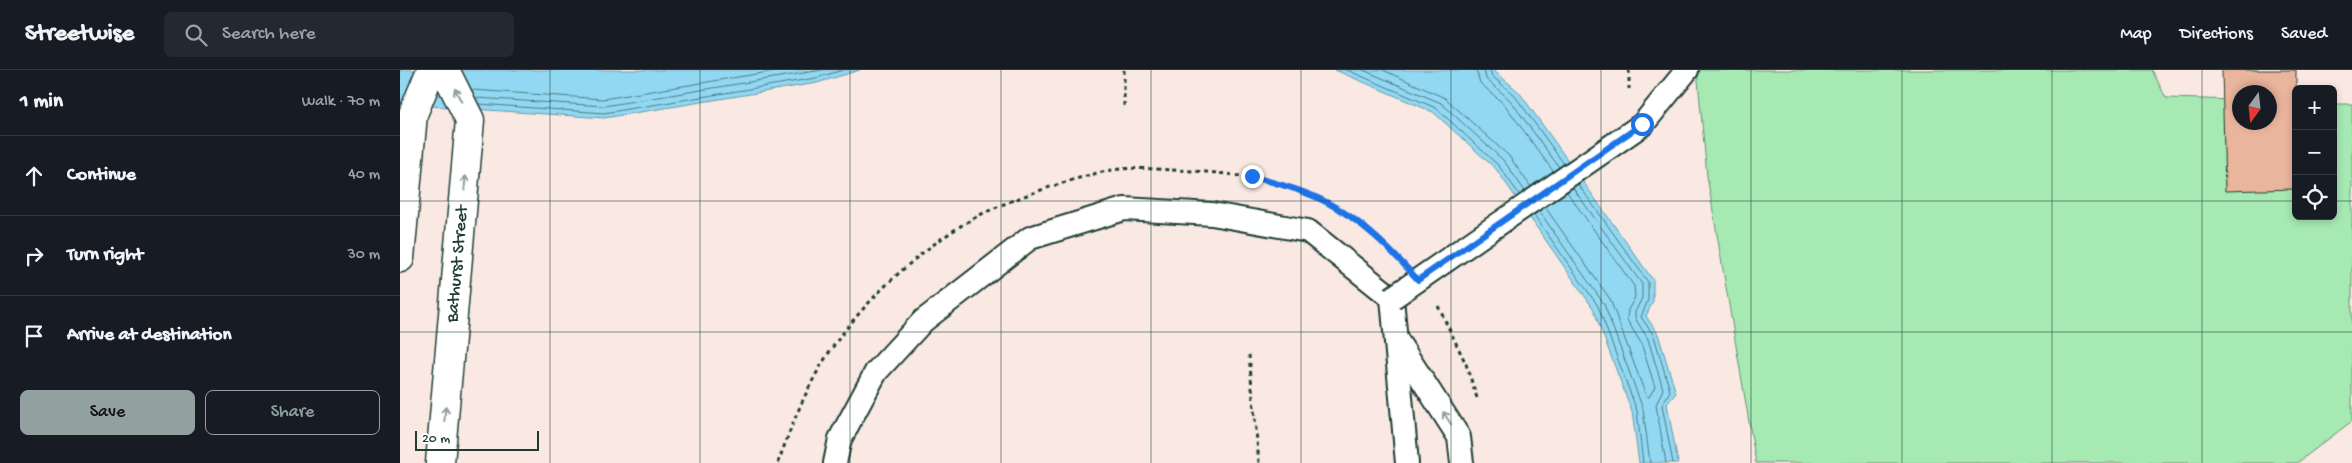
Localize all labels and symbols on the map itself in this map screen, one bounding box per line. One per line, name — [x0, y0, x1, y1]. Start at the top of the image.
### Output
north arrow — [2232, 85, 2277, 130]
one-way arrow — [453, 88, 462, 103]
route start — [1631, 113, 1654, 136]
route end — [1241, 165, 1264, 188]
one-way arrow — [460, 175, 469, 191]
street label: Bathurst Street — [442, 203, 474, 324]
one-way arrow — [440, 407, 449, 423]
one-way arrow — [1442, 411, 1452, 425]
scale bar — [415, 428, 539, 451]

